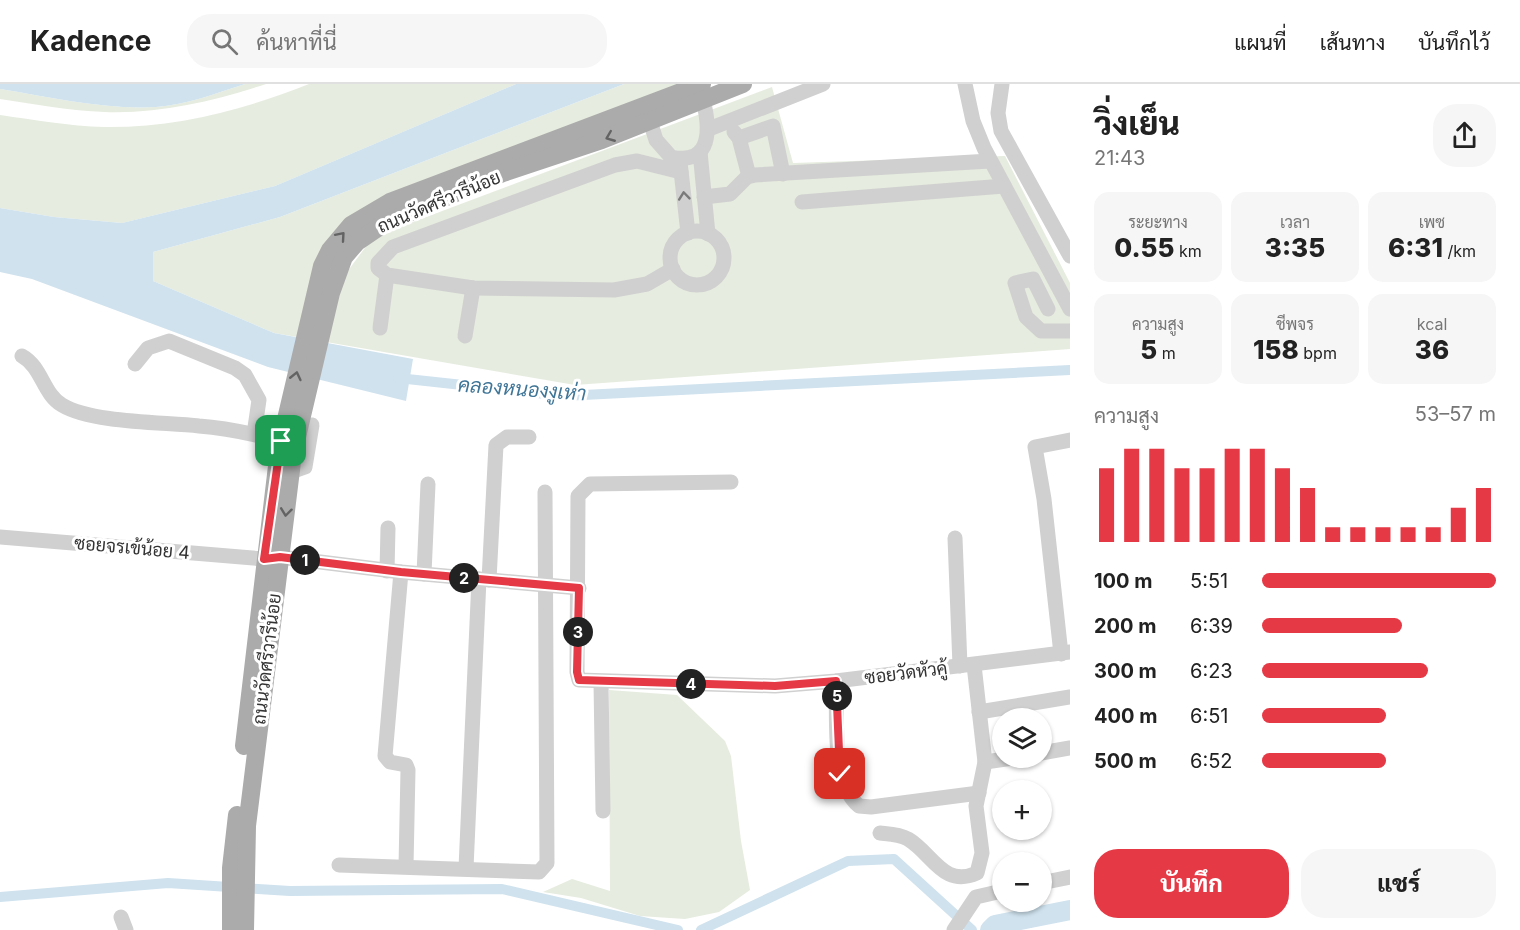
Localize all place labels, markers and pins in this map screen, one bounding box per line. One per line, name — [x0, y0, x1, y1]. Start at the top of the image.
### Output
pin — [255, 415, 306, 466]
pin: 1 — [290, 545, 320, 575]
pin: 2 — [449, 563, 479, 593]
pin: 3 — [563, 617, 593, 647]
pin: 4 — [676, 669, 706, 699]
pin: 5 — [822, 681, 852, 711]
pin — [814, 748, 865, 799]

